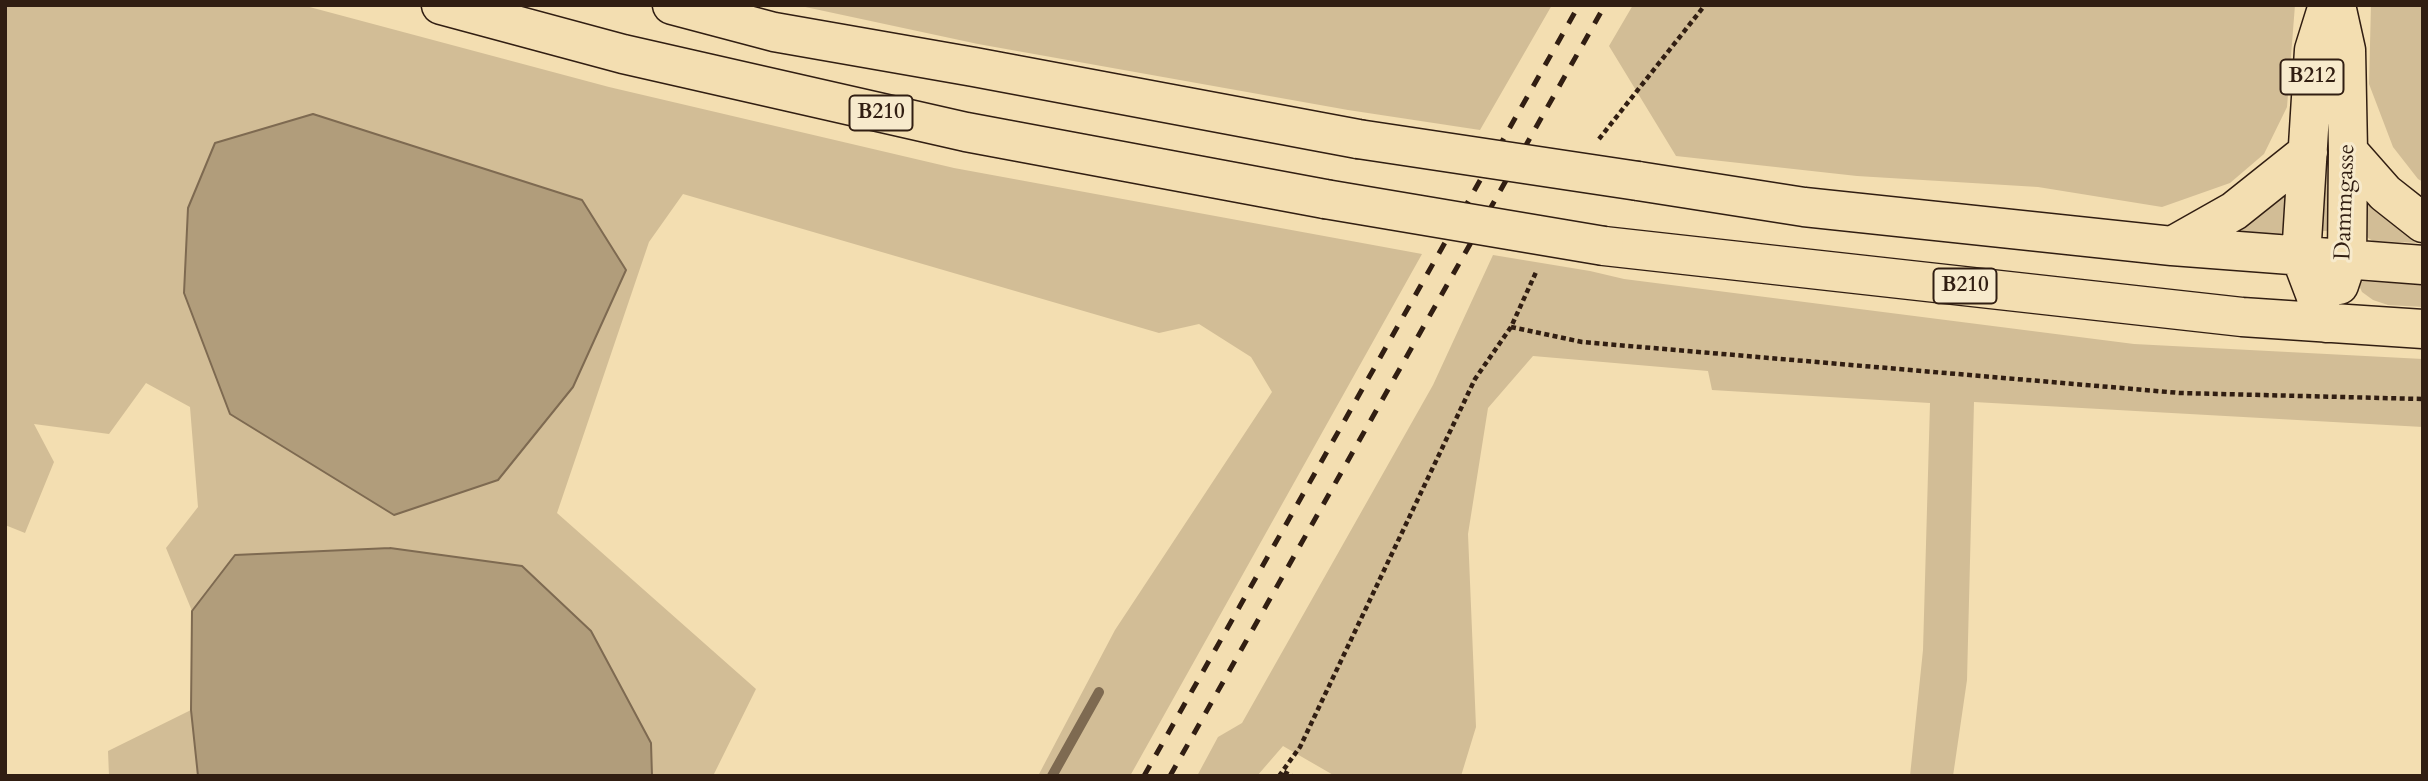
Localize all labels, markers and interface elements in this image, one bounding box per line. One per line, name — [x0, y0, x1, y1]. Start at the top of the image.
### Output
road number: B212 — [2280, 60, 2344, 94]
road number: B210 — [850, 96, 912, 130]
street label: Dammgasse — [2330, 143, 2362, 261]
road number: B210 — [1934, 268, 1996, 304]

